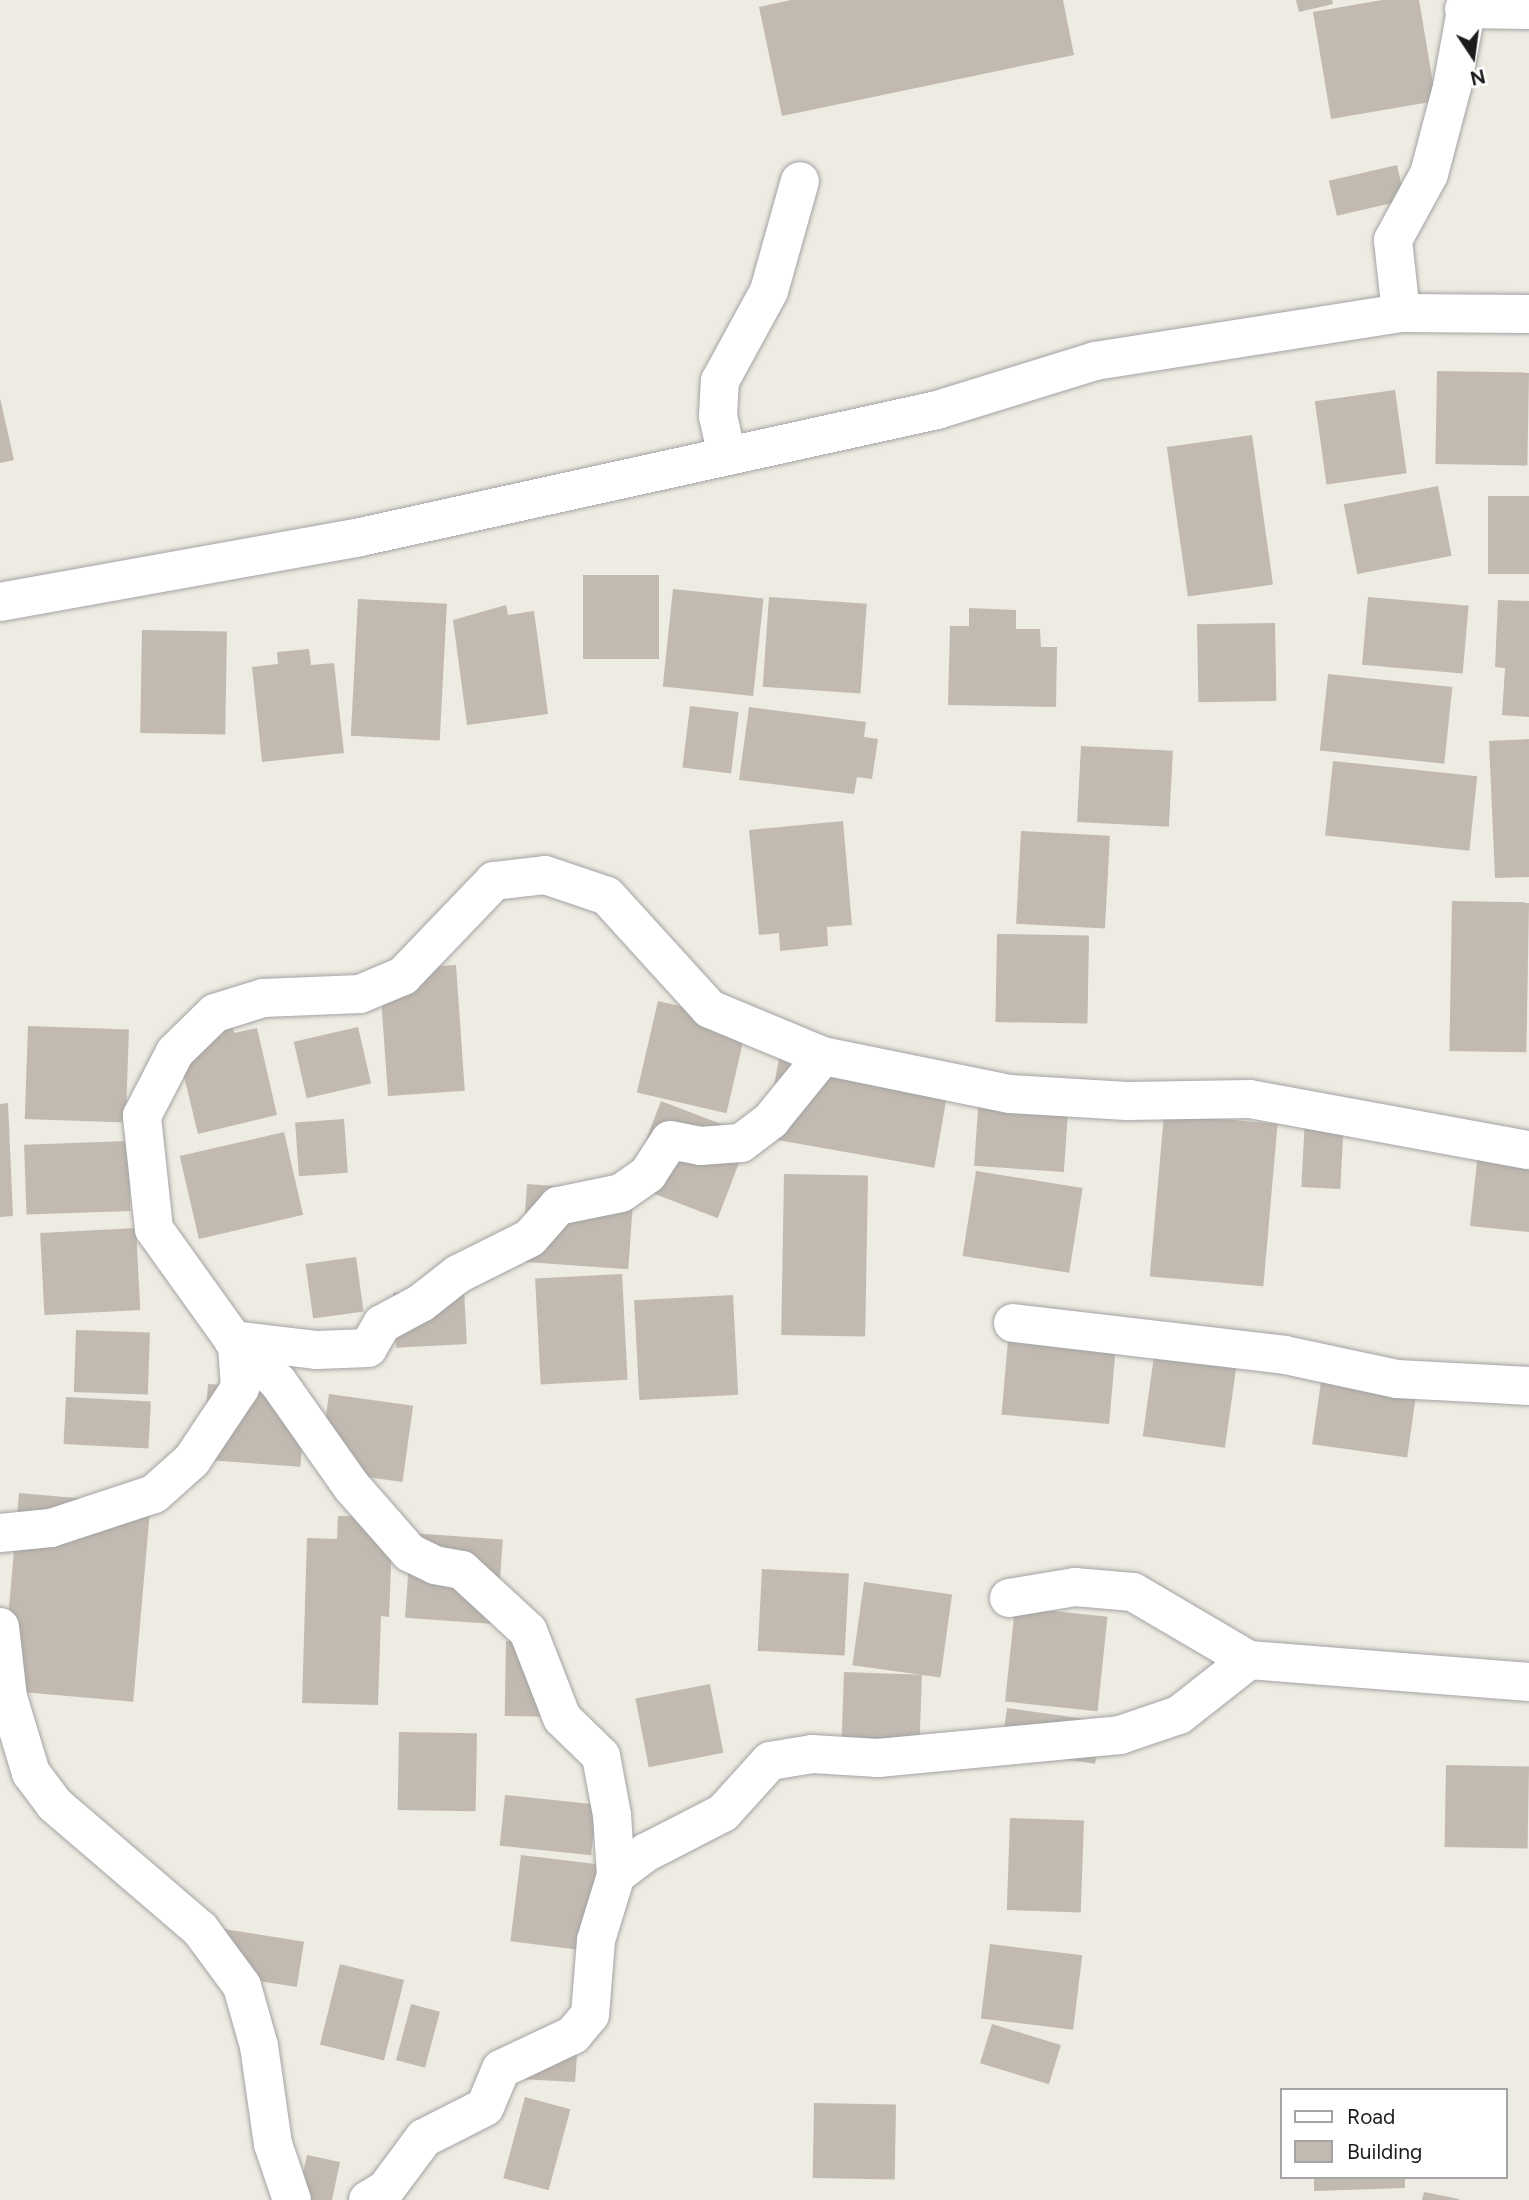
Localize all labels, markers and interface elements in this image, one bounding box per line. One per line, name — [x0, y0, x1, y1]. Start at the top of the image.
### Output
north arrow — [1438, 21, 1508, 91]
text: N — [1468, 64, 1488, 90]
legend — [1280, 2088, 1508, 2179]
text: Road — [1347, 2104, 1395, 2129]
text: Building — [1347, 2139, 1422, 2164]

